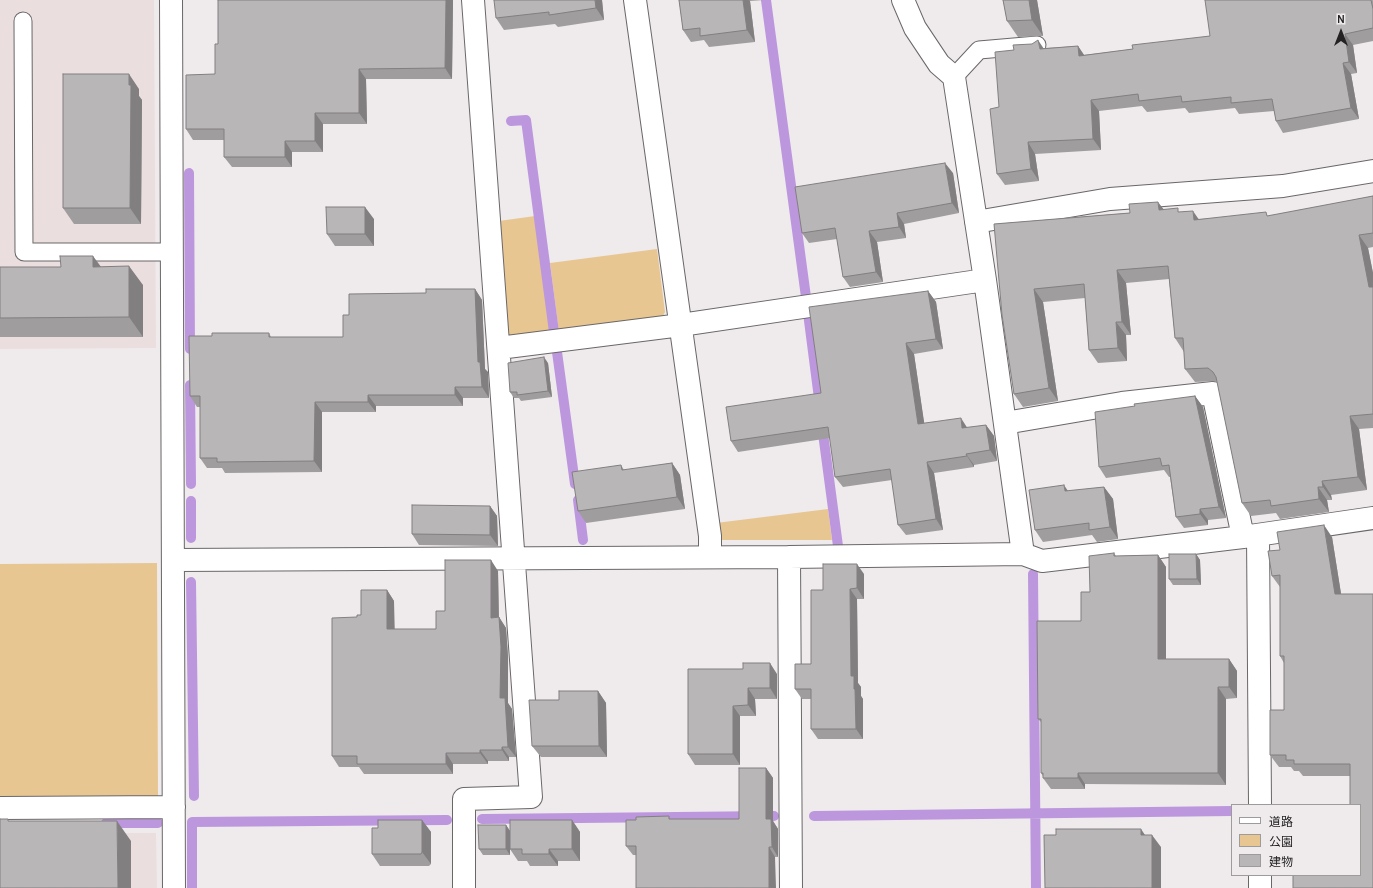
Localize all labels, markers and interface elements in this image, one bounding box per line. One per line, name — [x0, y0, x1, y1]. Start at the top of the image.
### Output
north arrow — [1321, 12, 1361, 52]
text: N — [1337, 13, 1345, 26]
legend — [1231, 804, 1361, 876]
text: 道路 — [1269, 815, 1293, 829]
text: 公園 — [1269, 835, 1293, 849]
text: 建物 — [1269, 855, 1293, 869]

